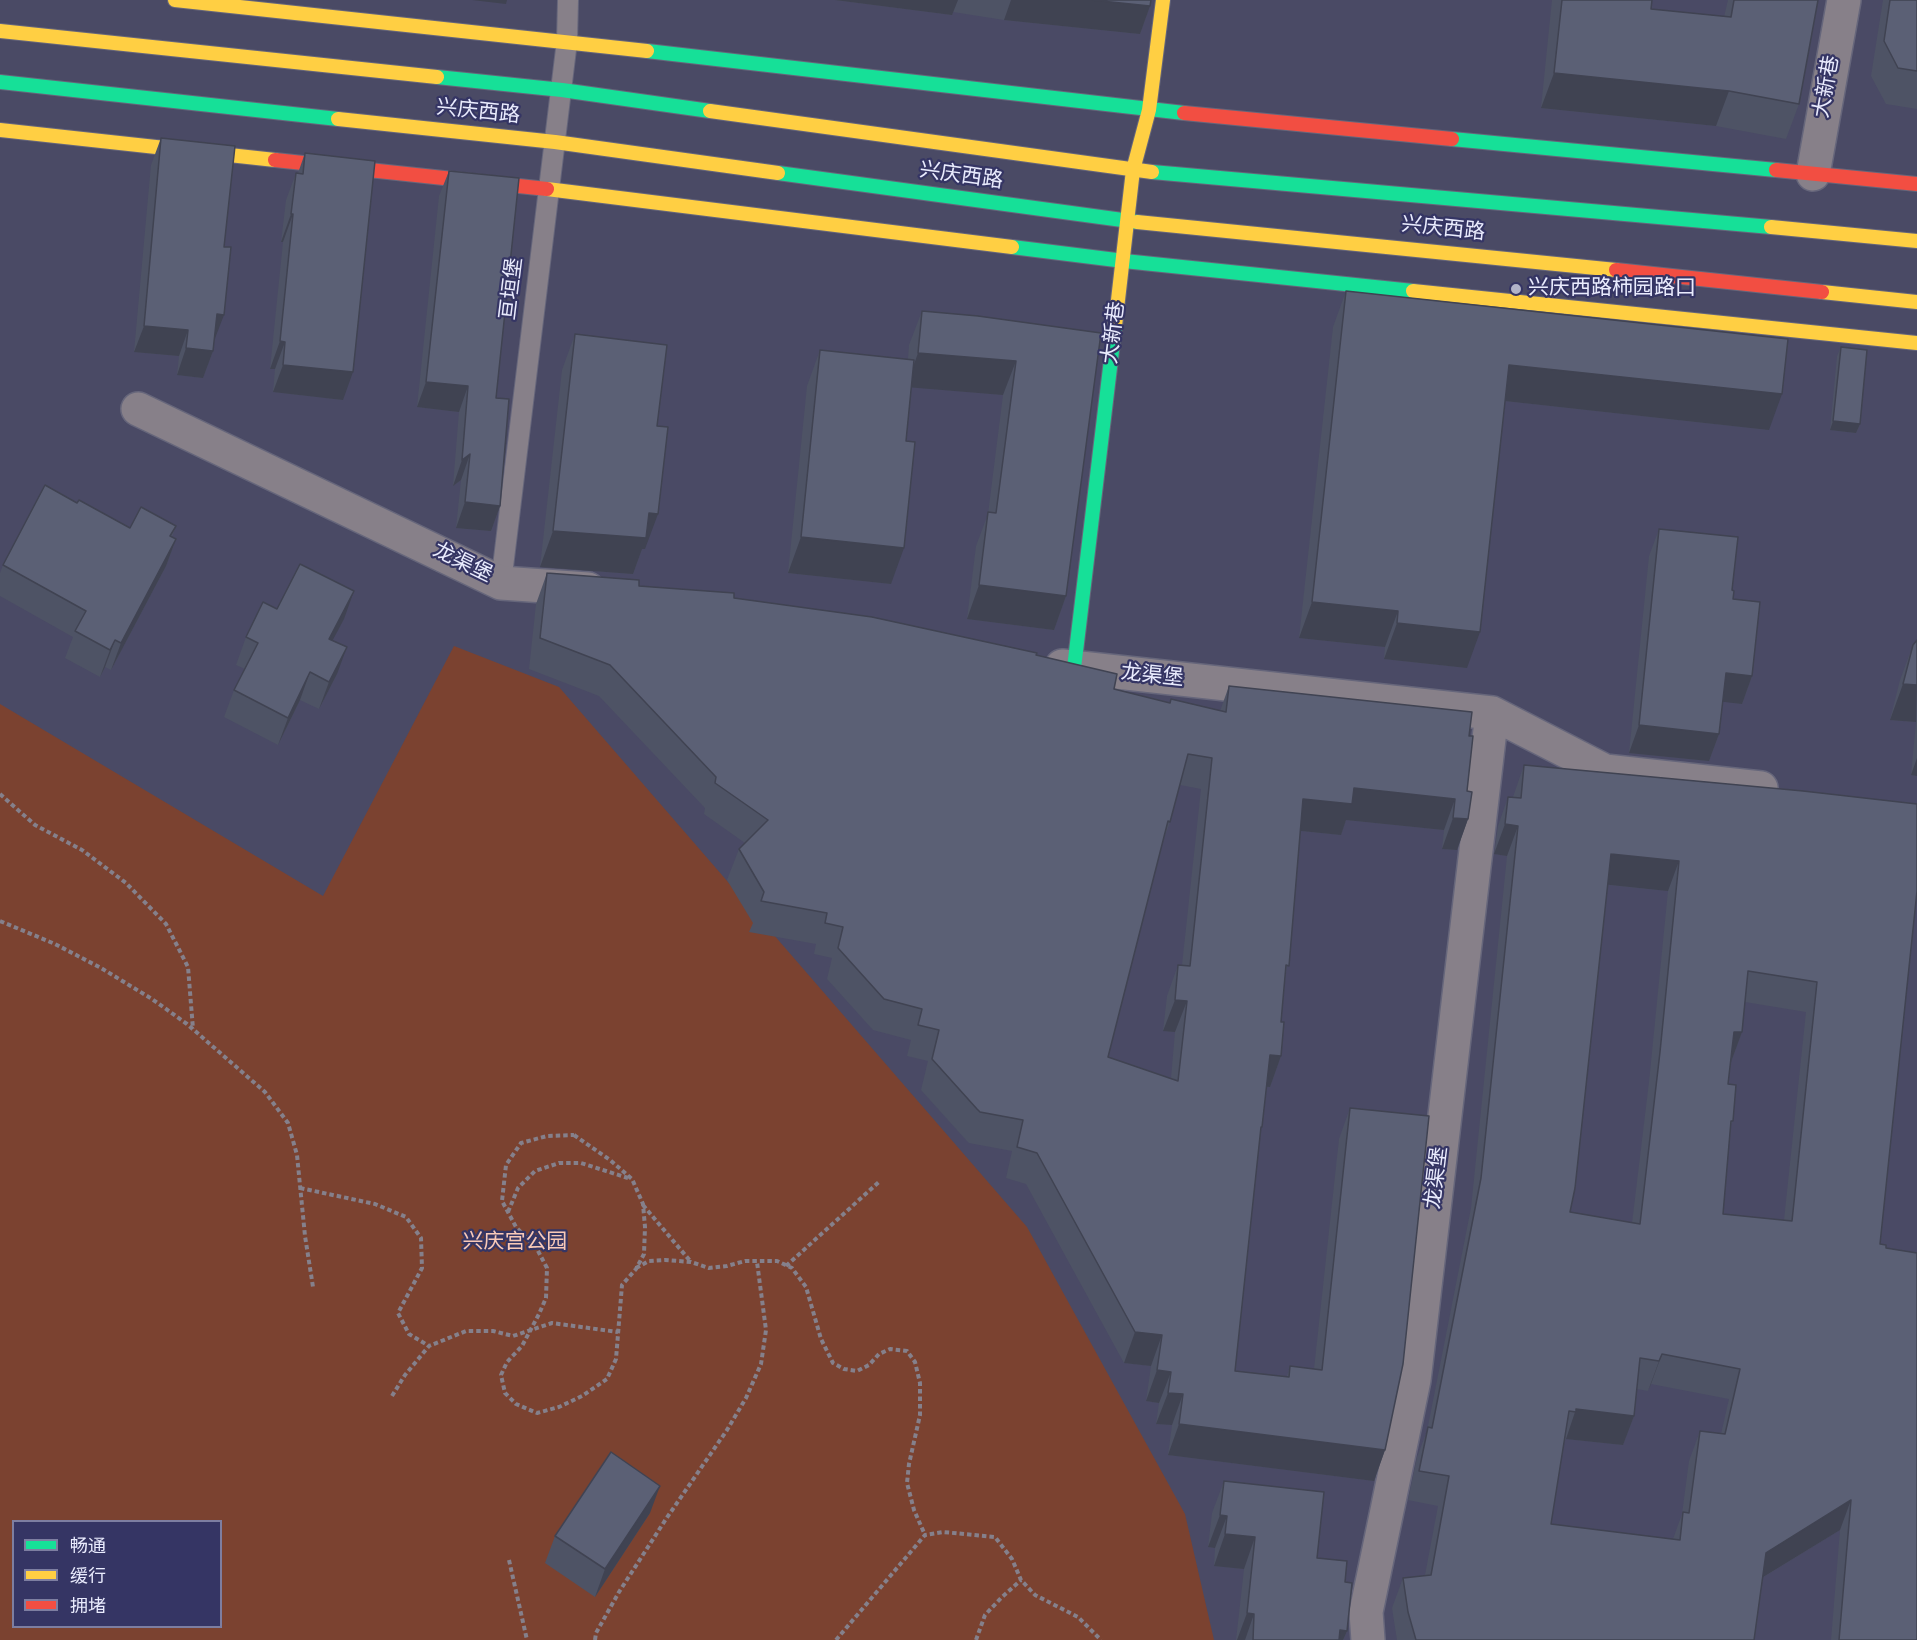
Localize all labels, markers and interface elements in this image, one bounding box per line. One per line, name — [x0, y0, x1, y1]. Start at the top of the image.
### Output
street label: 大新巷 — [1810, 54, 1846, 120]
street label: 兴庆西路 — [435, 96, 521, 130]
street label: 兴庆西路 — [918, 159, 1004, 195]
street label: 兴庆西路 — [1400, 213, 1486, 247]
street label: 亘垣堡 — [497, 256, 529, 322]
place label: 兴庆西路柿园路口 — [1528, 276, 1696, 302]
marker: 兴庆西路柿园路口 — [1509, 282, 1523, 296]
street label: 大新巷 — [1099, 300, 1131, 366]
street label: 龙渠堡 — [428, 539, 496, 589]
street label: 龙渠堡 — [1119, 661, 1185, 693]
street label: 龙渠堡 — [1422, 1145, 1454, 1211]
park label: 兴庆宫公园 — [463, 1230, 567, 1256]
legend — [12, 1520, 222, 1628]
text: 畅通 — [70, 1534, 106, 1559]
text: 缓行 — [70, 1564, 106, 1589]
text: 拥堵 — [70, 1594, 106, 1619]

